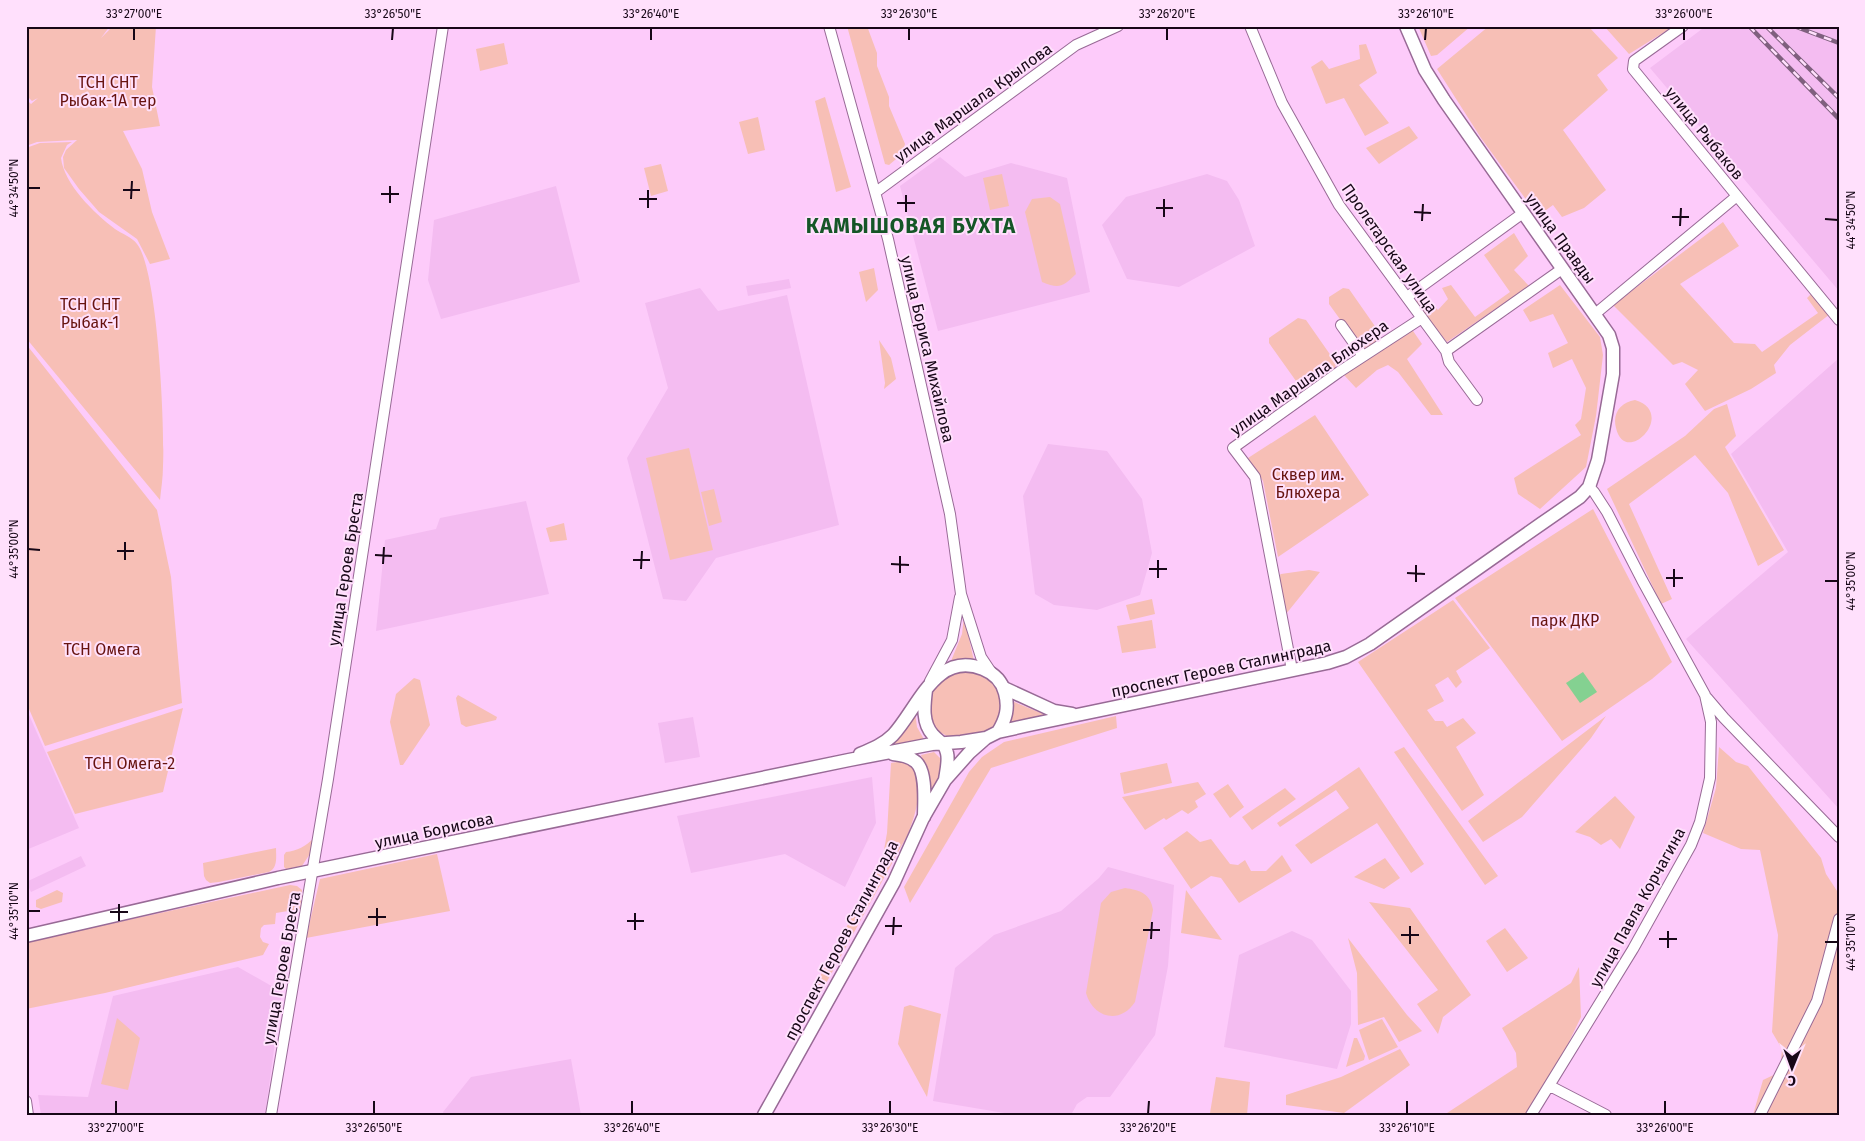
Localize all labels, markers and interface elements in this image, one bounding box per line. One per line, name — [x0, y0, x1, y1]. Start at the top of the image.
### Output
text: 33°27'00"E — [106, 7, 162, 21]
text: 33°26'50"E — [365, 7, 421, 21]
text: 33°26'40"E — [623, 7, 679, 21]
text: 33°26'30"E — [881, 7, 937, 21]
text: 33°26'20"E — [1139, 7, 1195, 21]
text: 33°26'10"E — [1398, 7, 1454, 21]
text: 33°26'00"E — [1655, 7, 1713, 21]
street label: улица Маршала Крылова — [891, 39, 1056, 166]
park label: ТСН СНТ Рыбак-1А тер — [60, 73, 156, 110]
street label: улица Рыбаков — [1661, 83, 1748, 184]
text: 44°34'50"N — [7, 159, 21, 217]
street label: Пролетарская улица — [1338, 180, 1441, 317]
street label: улица Правды — [1521, 189, 1600, 287]
text: 44°34'50"N — [1844, 191, 1858, 249]
district label: КАМЫШОВАЯ БУХТА — [806, 213, 1016, 239]
street label: улица Бориса Михайлова — [897, 254, 958, 444]
park label: ТСН СНТ Рыбак-1 — [60, 295, 121, 332]
street label: улица Маршала Блюхера — [1227, 316, 1392, 439]
park label: Сквер им. Блюхера — [1272, 465, 1344, 502]
street label: улица Героев Бреста — [324, 491, 367, 647]
text: 44°35'00"N — [7, 519, 21, 579]
text: 44°35'00"N — [1844, 551, 1858, 611]
park label: парк ДКР — [1531, 611, 1599, 630]
street label: проспект Героев Сталинграда — [1109, 636, 1333, 701]
park label: ТСН Омега — [63, 640, 141, 659]
park label: ТСН Омега-2 — [85, 754, 175, 773]
street label: улица Борисова — [373, 809, 495, 852]
street label: улица Павла Корчагина — [1586, 824, 1689, 990]
street label: проспект Героев Сталинграда — [780, 837, 902, 1044]
text: 44°35'10"N — [7, 882, 21, 940]
street label: улица Героев Бреста — [259, 890, 304, 1046]
text: 44°35'10"N — [1844, 913, 1858, 971]
north arrow — [1768, 1044, 1818, 1094]
text: С — [1788, 1072, 1796, 1089]
text: 33°27'00"E — [88, 1121, 144, 1135]
text: 33°26'50"E — [346, 1121, 402, 1135]
text: 33°26'40"E — [604, 1121, 660, 1135]
text: 33°26'30"E — [862, 1121, 918, 1135]
text: 33°26'20"E — [1120, 1121, 1176, 1135]
text: 33°26'10"E — [1379, 1121, 1435, 1135]
text: 33°26'00"E — [1636, 1121, 1694, 1135]

